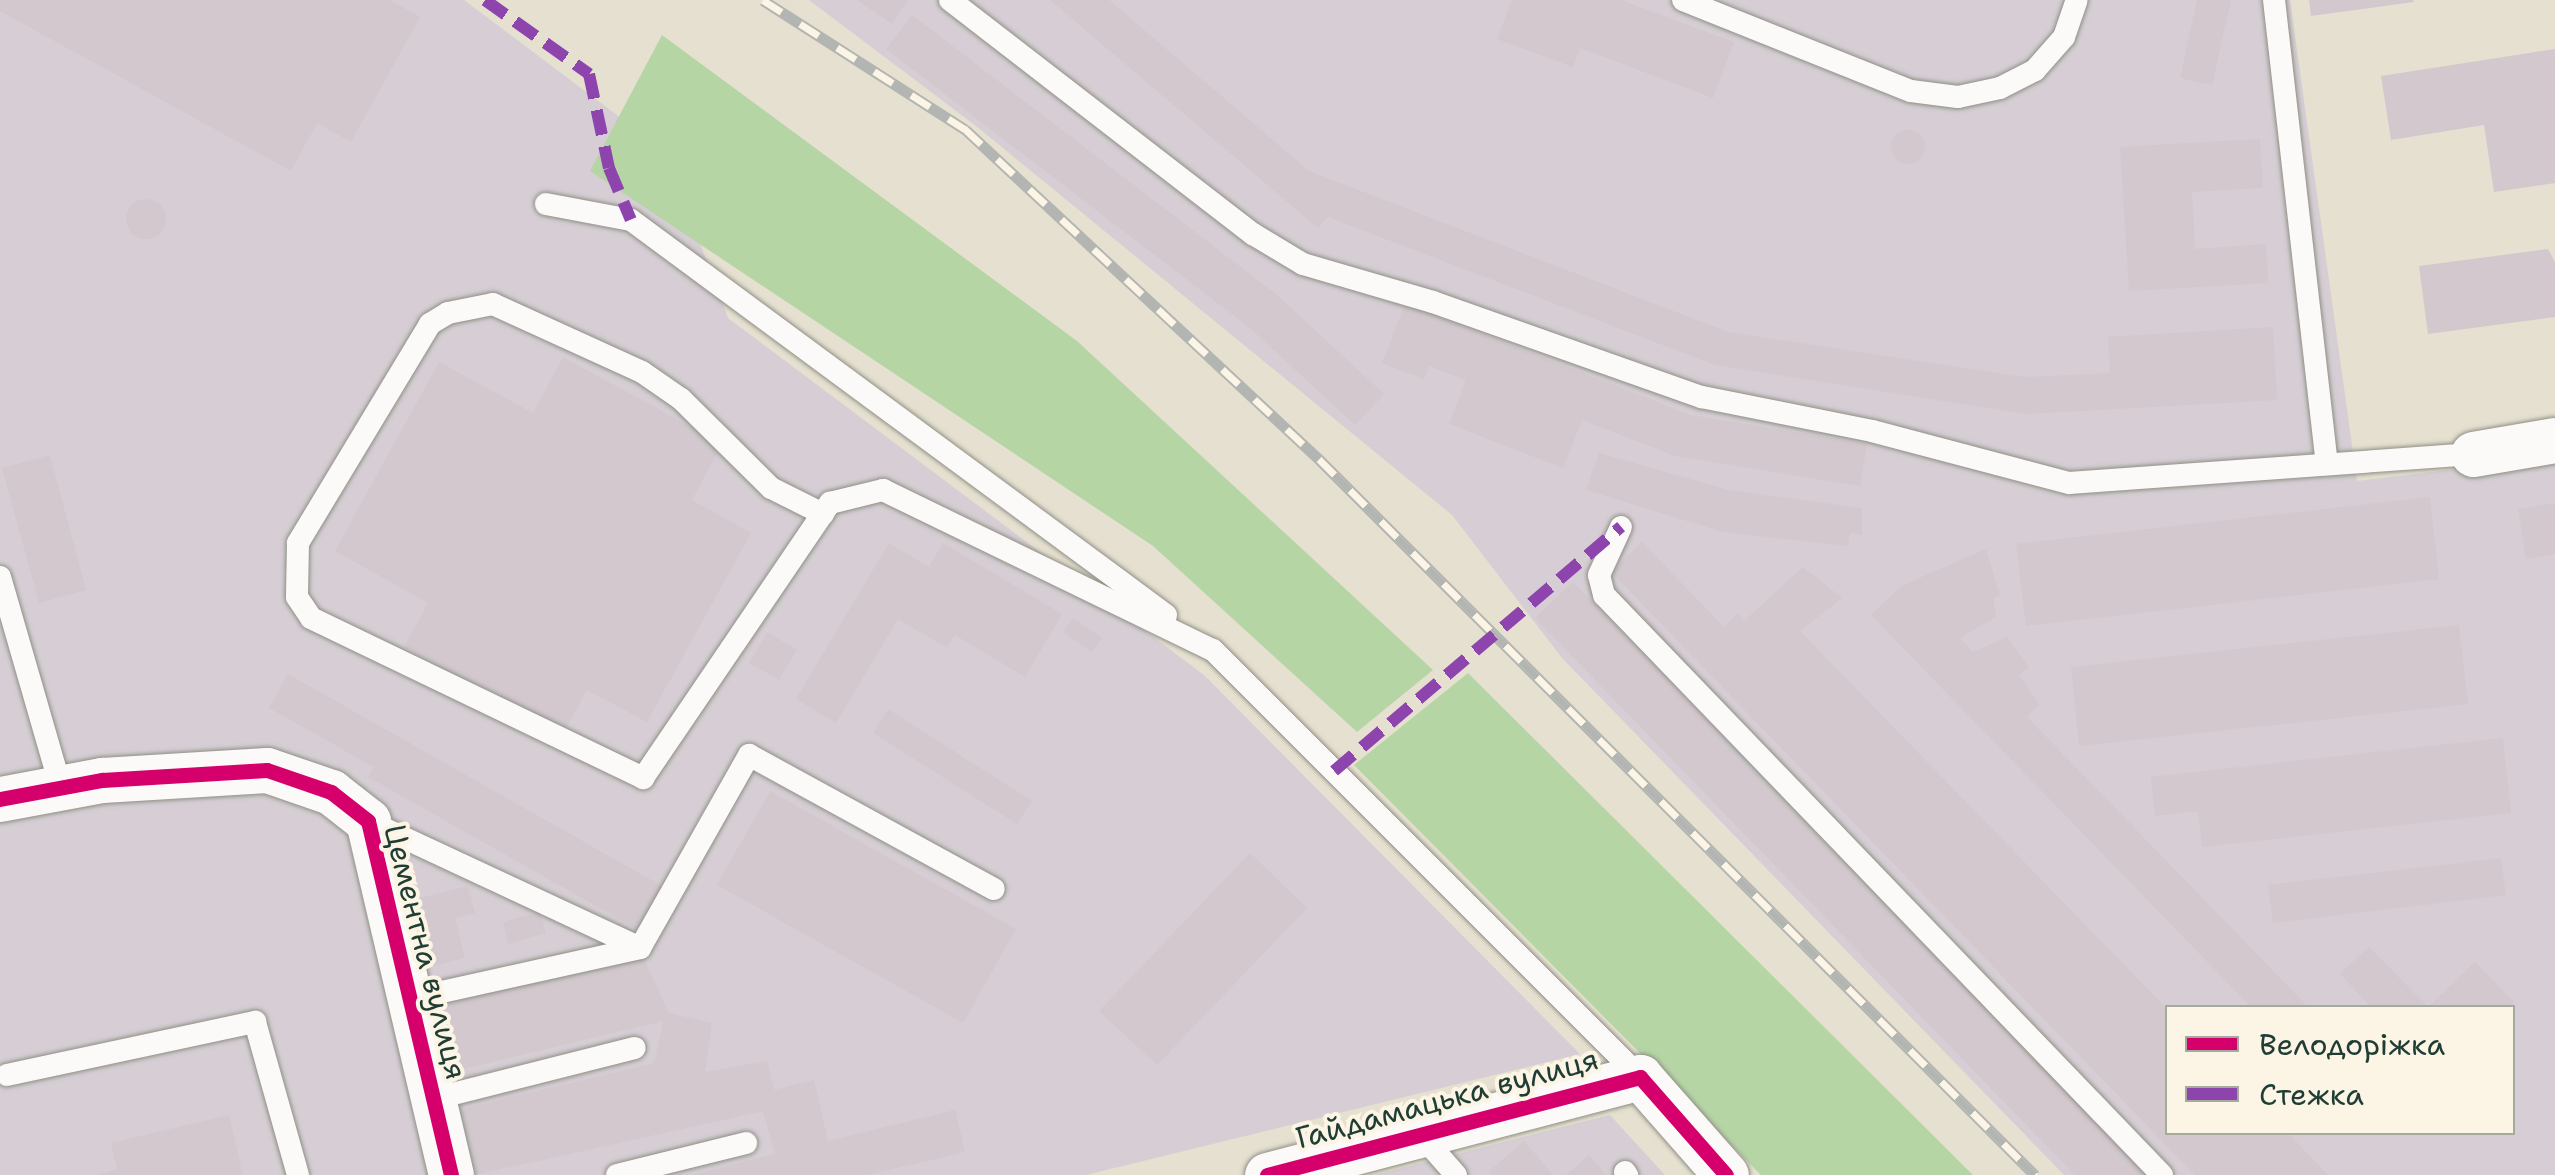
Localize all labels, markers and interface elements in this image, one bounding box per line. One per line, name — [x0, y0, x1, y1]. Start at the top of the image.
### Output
street label: Цементна вулиця — [376, 821, 474, 1083]
legend — [2165, 1005, 2515, 1135]
text: Велодоріжка — [2259, 1024, 2445, 1065]
street label: Гайдамацька вулиця — [1292, 1041, 1602, 1157]
text: Стежка — [2259, 1074, 2364, 1115]

